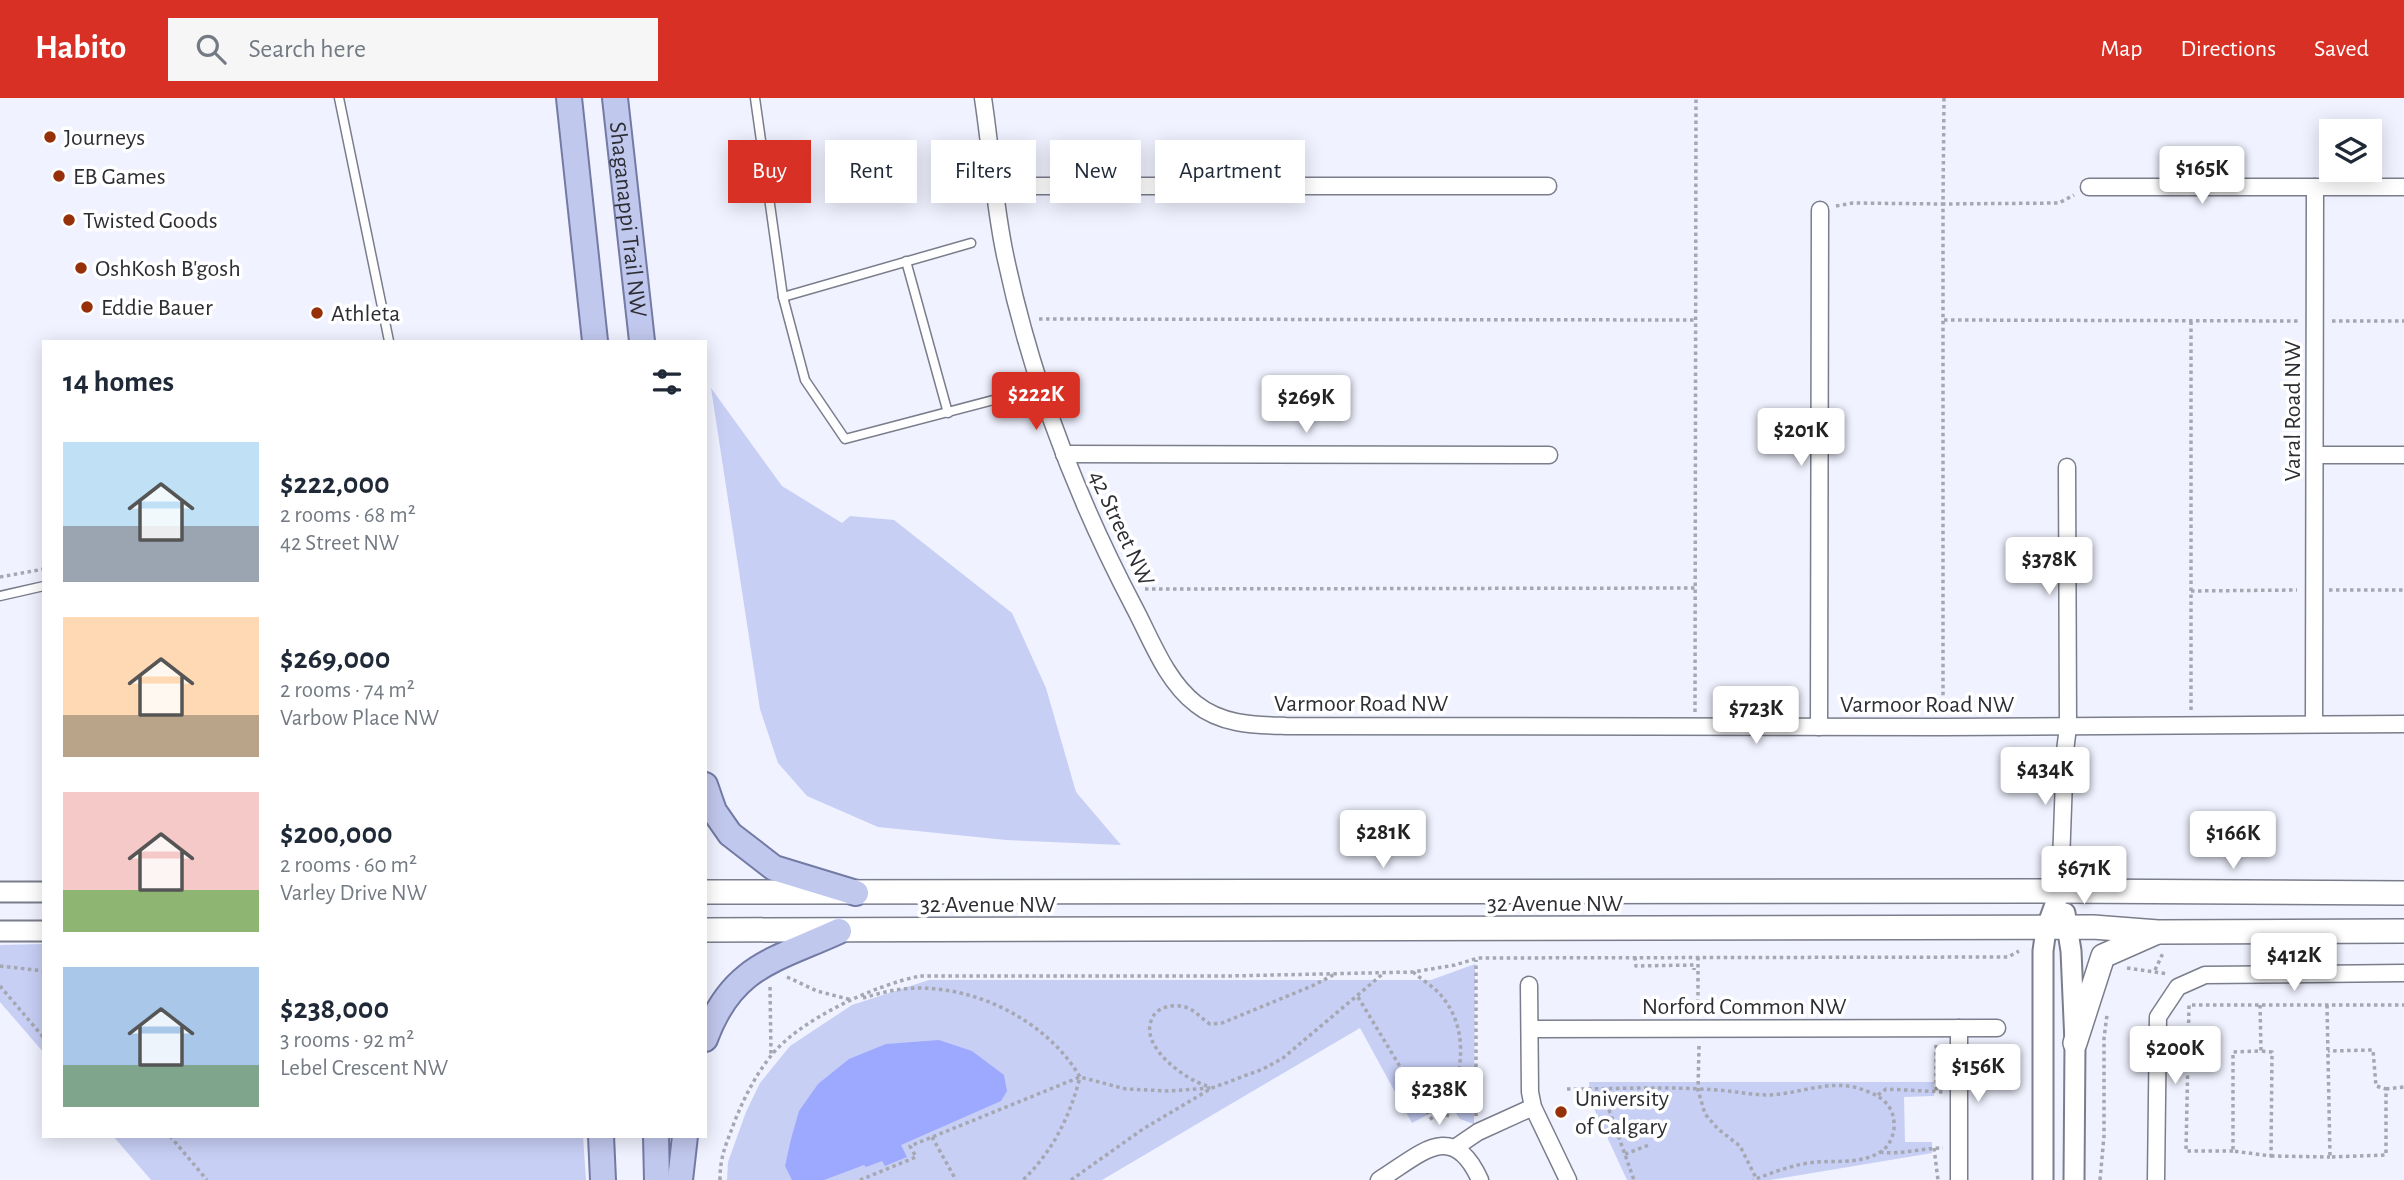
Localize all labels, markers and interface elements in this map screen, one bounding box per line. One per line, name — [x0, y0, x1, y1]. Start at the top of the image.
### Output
search box — [168, 18, 658, 81]
icon: search — [192, 30, 230, 68]
text: Habito — [35, 32, 126, 65]
text: Search here — [248, 36, 366, 62]
text: Map — [2100, 37, 2142, 61]
text: Directions — [2180, 37, 2276, 61]
text: Saved — [2314, 37, 2369, 61]
map controls — [2319, 119, 2382, 182]
button: layers — [2319, 119, 2382, 182]
street label: Shaganappi Trail NW — [605, 120, 650, 319]
place label: Journeys — [64, 126, 145, 150]
marker: Journeys — [42, 129, 58, 145]
chip: Buy — [728, 140, 811, 203]
chip: Rent — [825, 140, 917, 203]
chip: Filters — [931, 140, 1036, 203]
chip: New — [1050, 140, 1141, 203]
chip: Apartment — [1155, 140, 1305, 203]
pin: $165K — [2153, 146, 2251, 206]
text: $165K — [2175, 157, 2229, 180]
place label: EB Games — [73, 165, 166, 189]
marker: EB Games — [51, 168, 67, 184]
place label: Twisted Goods — [83, 209, 218, 233]
marker: Twisted Goods — [61, 212, 77, 228]
place label: OshKosh B'gosh — [95, 257, 241, 281]
marker: OshKosh B'gosh — [73, 260, 89, 276]
place label: Eddie Bauer — [101, 296, 213, 320]
marker: Eddie Bauer — [79, 299, 95, 315]
place label: Athleta — [331, 302, 400, 326]
marker: Athleta — [309, 305, 325, 321]
street label: Varal Road NW — [2281, 340, 2305, 481]
icon: filters — [648, 363, 686, 401]
text: 14 homes — [63, 367, 174, 397]
pin: $222K — [987, 372, 1085, 432]
pin: $269K — [1257, 376, 1355, 435]
text: $222K — [1008, 383, 1064, 406]
text: $269K — [1278, 386, 1334, 409]
pin: $201K — [1752, 408, 1850, 468]
text: $201K — [1774, 419, 1828, 442]
street label: 42 Street NW — [1084, 467, 1158, 590]
text: $222,000 — [280, 469, 390, 499]
icon: home — [119, 470, 203, 554]
text: 2 rooms · 68 m² — [280, 504, 416, 527]
text: 42 Street NW — [280, 532, 399, 555]
pin: $378K — [2000, 538, 2098, 597]
text: $378K — [2022, 548, 2076, 571]
text: $269,000 — [280, 644, 390, 674]
icon: home — [119, 645, 203, 729]
text: 2 rooms · 74 m² — [280, 679, 415, 702]
pin: $723K — [1707, 686, 1805, 746]
street label: Varmoor Road NW — [1274, 692, 1449, 716]
street label: Varmoor Road NW — [1840, 693, 2015, 717]
text: $723K — [1729, 697, 1783, 720]
text: Varbow Place NW — [280, 707, 439, 730]
pin: $434K — [1996, 748, 2094, 807]
text: $434K — [2017, 758, 2073, 781]
pin: $281K — [1334, 810, 1432, 870]
pin: $166K — [2184, 812, 2282, 871]
text: $200,000 — [280, 819, 393, 849]
icon: home — [119, 820, 203, 904]
text: $281K — [1356, 821, 1410, 844]
text: $166K — [2206, 822, 2260, 845]
pin: $671K — [2035, 846, 2133, 906]
text: 2 rooms · 60 m² — [280, 854, 417, 877]
text: $671K — [2057, 857, 2111, 880]
text: Varley Drive NW — [280, 882, 427, 905]
street label: 32 Avenue NW — [1487, 892, 1624, 916]
street label: 32 Avenue NW — [920, 893, 1057, 917]
pin: $412K — [2245, 934, 2343, 993]
text: $412K — [2267, 944, 2321, 967]
text: $238,000 — [280, 994, 389, 1024]
icon: home — [119, 995, 203, 1079]
street label: Norford Common NW — [1642, 995, 1847, 1019]
pin: $200K — [2126, 1026, 2224, 1086]
text: 3 rooms · 92 m² — [280, 1029, 414, 1052]
text: $200K — [2146, 1037, 2204, 1060]
pin: $156K — [1929, 1044, 2027, 1104]
text: $156K — [1951, 1055, 2005, 1078]
text: Lebel Crescent NW — [280, 1057, 448, 1080]
pin: $238K — [1390, 1068, 1488, 1127]
text: $238K — [1411, 1078, 1467, 1101]
place label: University of Calgary — [1575, 1087, 1669, 1139]
marker: University of Calgary — [1553, 1104, 1569, 1120]

